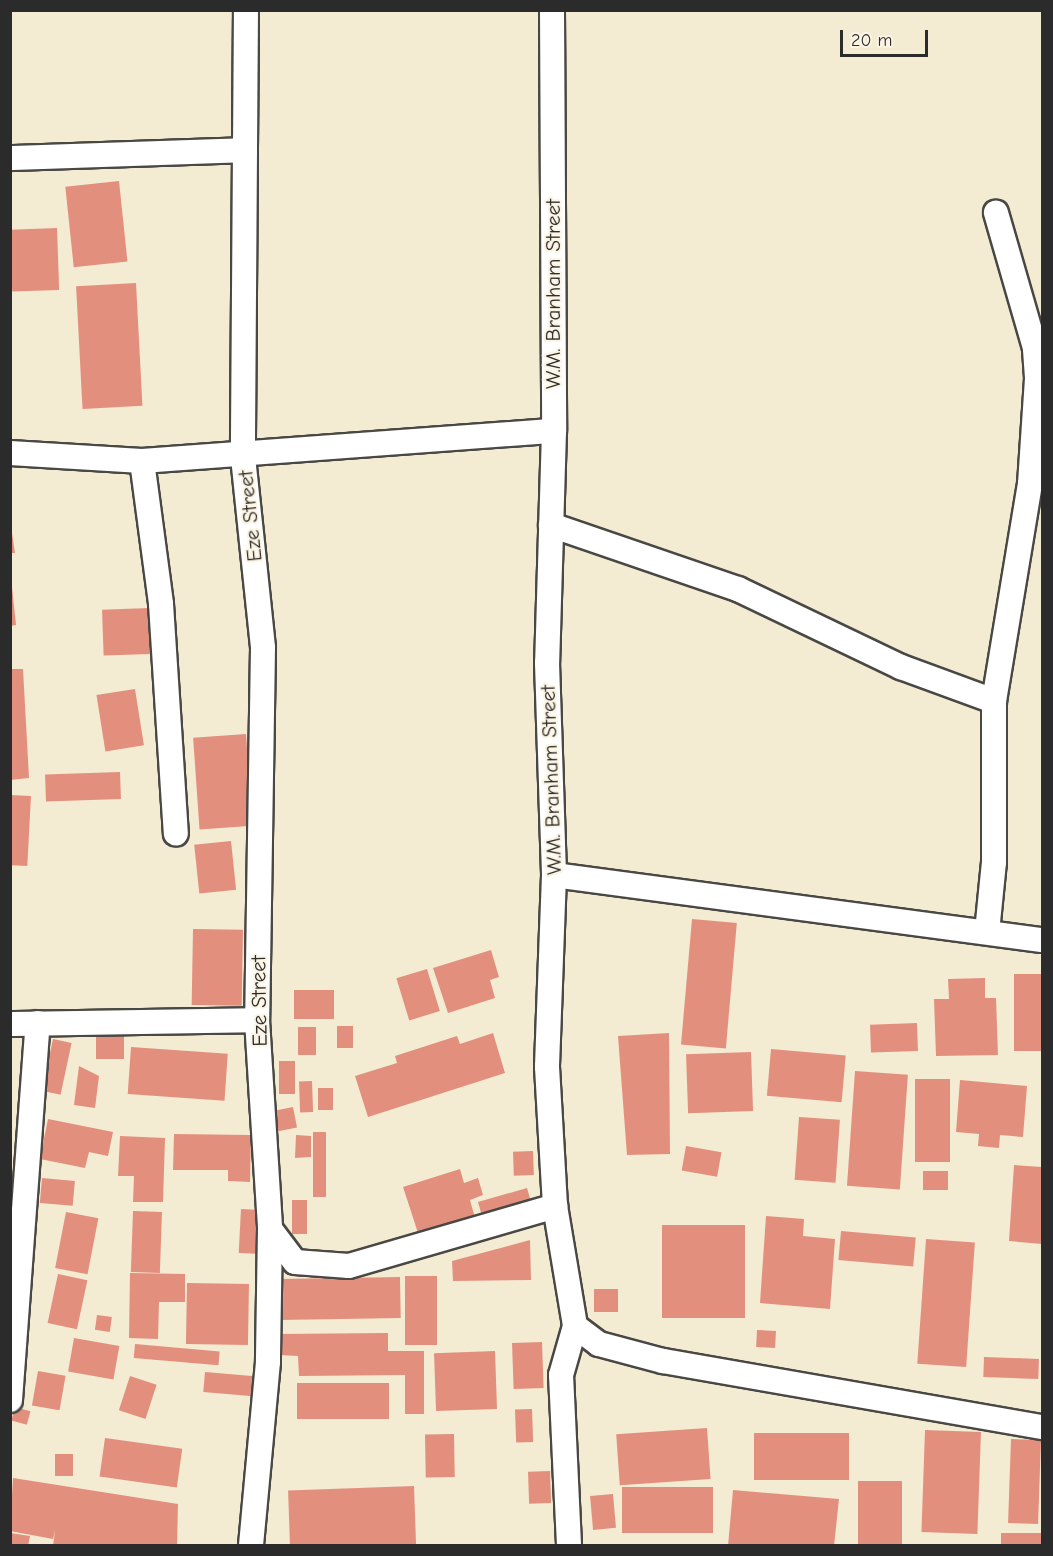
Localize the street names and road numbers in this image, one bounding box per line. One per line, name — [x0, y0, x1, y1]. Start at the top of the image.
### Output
street label: W.M. Branham Street — [540, 199, 566, 389]
street label: Eze Street — [233, 469, 267, 563]
street label: W.M. Branham Street — [535, 685, 567, 875]
street label: Eze Street — [246, 955, 272, 1047]

